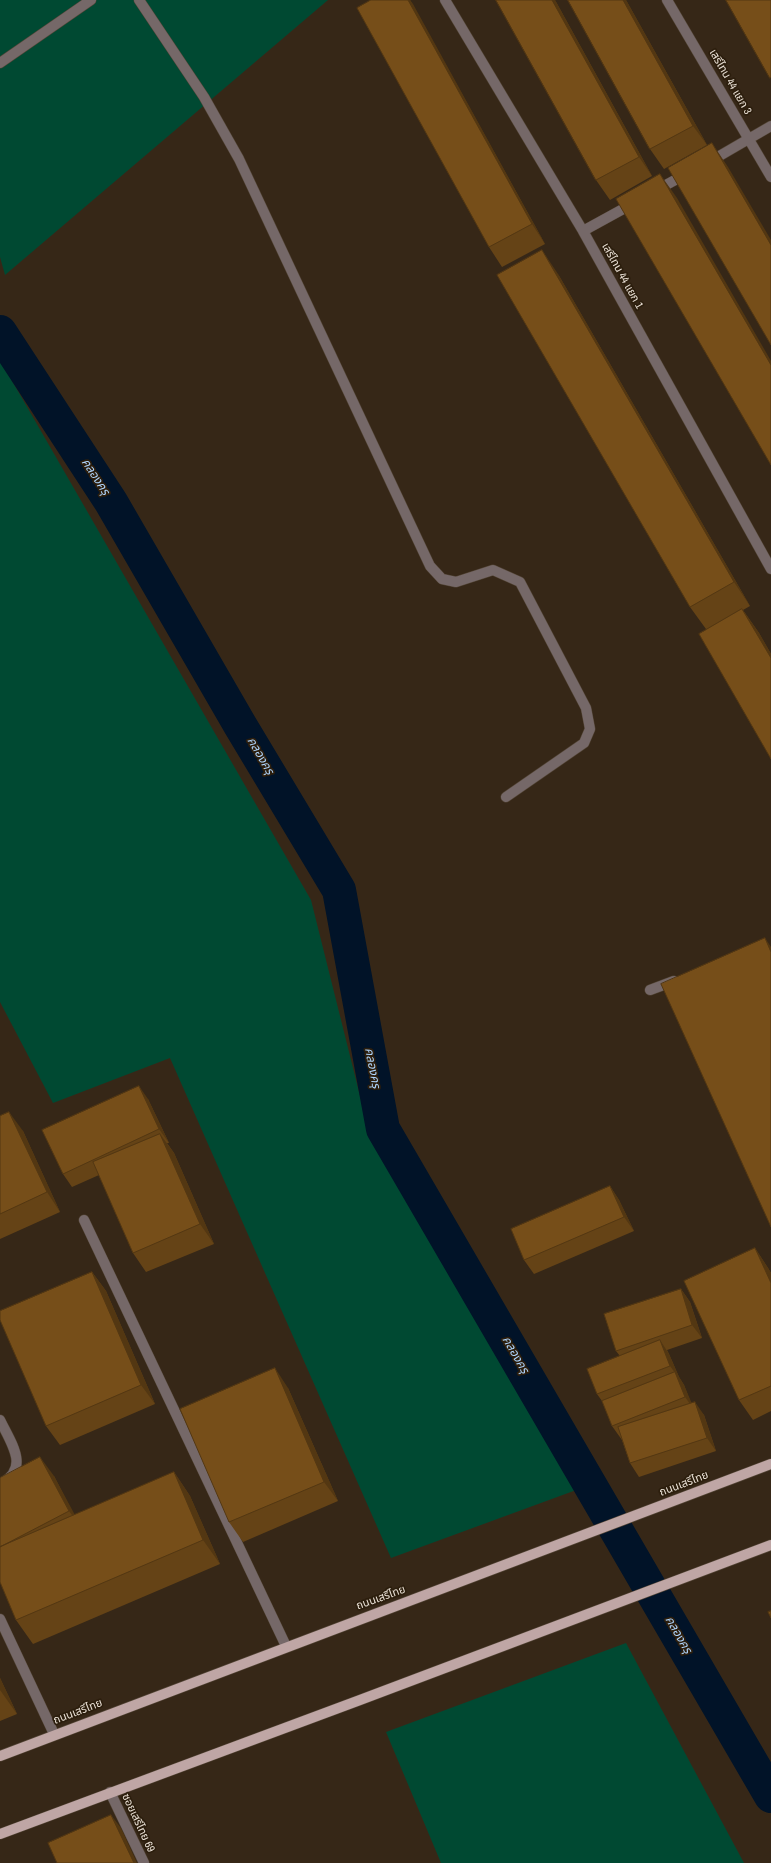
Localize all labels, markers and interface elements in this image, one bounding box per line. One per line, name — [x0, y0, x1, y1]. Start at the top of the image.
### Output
street label: เสรีไทน 44 แยก 3 — [706, 47, 754, 117]
street label: เสรีไทน 44 แยก 1 — [598, 241, 646, 311]
water label: คลองครุ — [78, 456, 112, 498]
water label: คลองครุ — [244, 735, 276, 777]
water label: คลองครุ — [361, 1047, 383, 1089]
water label: คลองครุ — [499, 1334, 531, 1376]
street label: ถนนเสรีไทย — [658, 1469, 710, 1499]
street label: ถนนเสรีไทย — [355, 1583, 407, 1613]
water label: คลองครุ — [662, 1614, 694, 1656]
street label: ถนนเสรีไทย — [52, 1697, 104, 1727]
street label: ซอยเสรีไทย 69 — [119, 1792, 157, 1854]

